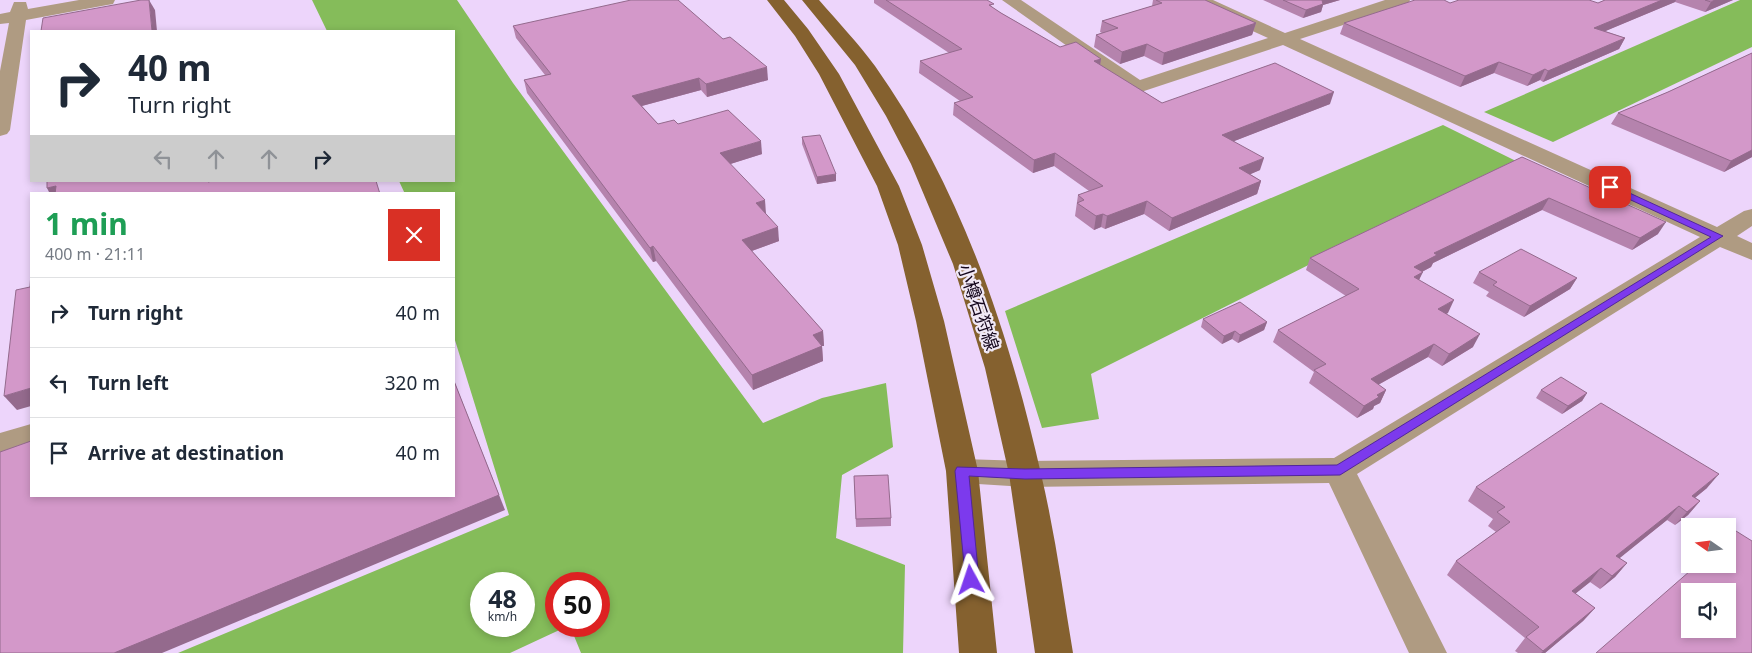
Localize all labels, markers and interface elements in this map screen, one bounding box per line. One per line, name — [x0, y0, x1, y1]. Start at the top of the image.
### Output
text: 40 m — [128, 44, 211, 91]
icon: right — [45, 50, 110, 115]
text: Turn right — [128, 89, 231, 119]
icon: left — [149, 145, 177, 173]
icon: ahead — [202, 145, 230, 173]
icon: ahead — [255, 145, 283, 173]
icon: right — [308, 145, 336, 173]
pin — [1589, 166, 1631, 208]
icon: arrive — [1596, 173, 1624, 201]
text: 1 min — [45, 203, 128, 244]
button: close — [388, 209, 440, 261]
text: 400 m · 21:11 — [45, 243, 145, 265]
street label: 小樽石狩線 — [953, 261, 1005, 353]
icon: right — [45, 299, 73, 327]
text: Turn right — [88, 300, 183, 326]
text: 40 m — [396, 300, 440, 326]
icon: left — [45, 369, 73, 397]
text: Turn left — [88, 370, 169, 396]
text: 320 m — [385, 370, 440, 396]
icon: arrive — [45, 439, 73, 467]
text: Arrive at destination — [88, 440, 284, 466]
text: 40 m — [396, 440, 440, 466]
north arrow — [1681, 518, 1736, 572]
map controls — [1681, 518, 1736, 638]
position arrow — [944, 553, 996, 605]
speed limit sign: 50 — [545, 572, 610, 637]
text: 48 — [488, 581, 517, 615]
button: sound — [1681, 583, 1736, 638]
text: km/h — [488, 608, 517, 625]

